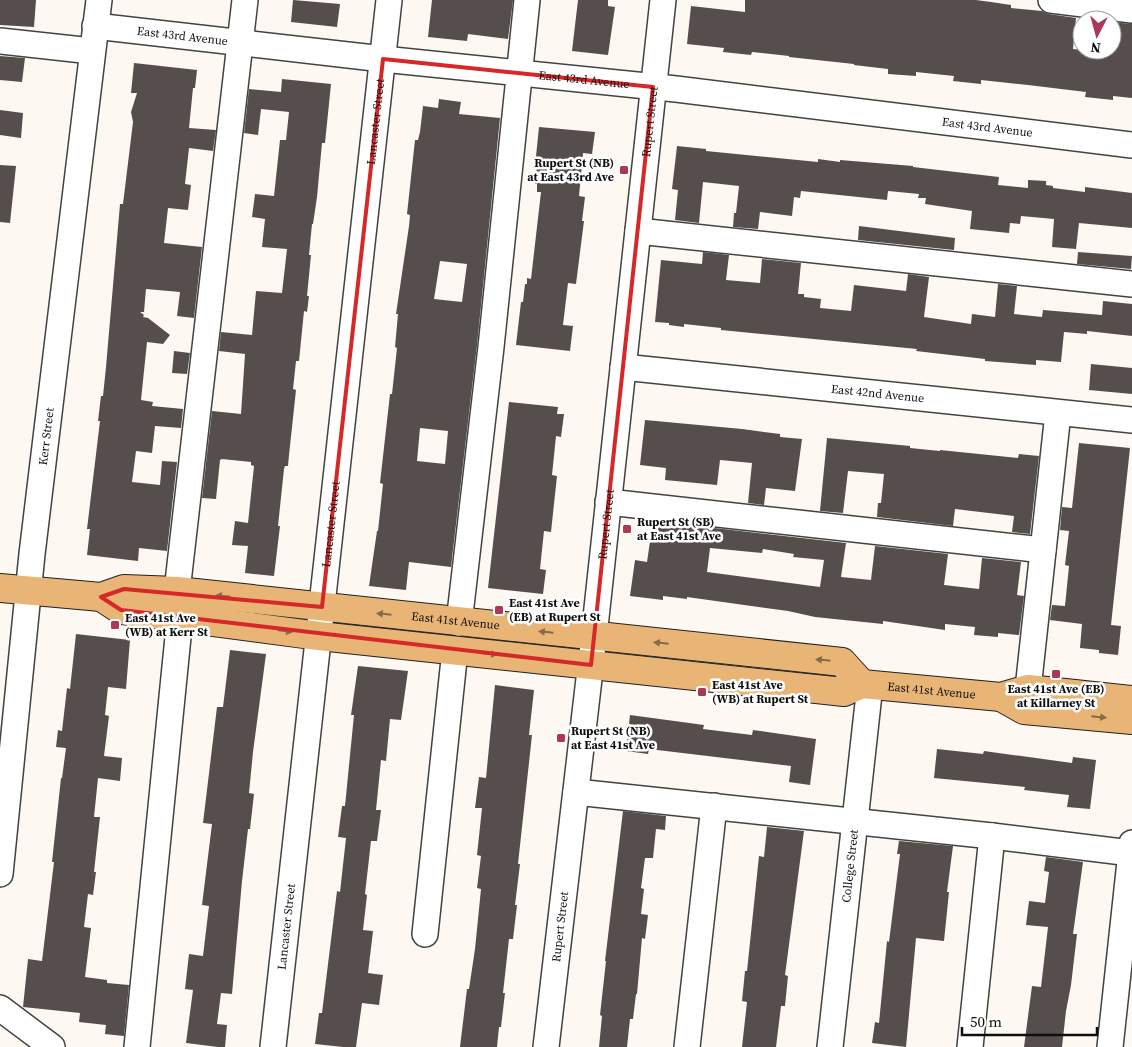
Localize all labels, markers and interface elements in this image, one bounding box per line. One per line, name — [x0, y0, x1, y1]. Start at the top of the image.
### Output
north arrow — [1072, 10, 1122, 60]
street label: East 43rd Avenue — [136, 23, 229, 49]
text: N — [1090, 37, 1102, 58]
street label: East 43rd Avenue — [538, 67, 630, 92]
street label: Lancaster Street — [363, 78, 388, 166]
street label: Rupert Street — [638, 86, 662, 158]
street label: East 43rd Avenue — [941, 114, 1034, 141]
place label: Rupert St (NB) at East 43rd Ave — [527, 155, 614, 185]
marker: Rupert St (NB) at East 43rd Ave — [618, 164, 630, 176]
street label: East 42nd Avenue — [830, 381, 925, 406]
street label: Kerr Street — [35, 407, 58, 466]
street label: Lancaster Street — [318, 480, 344, 568]
street label: Rupert Street — [594, 488, 618, 560]
place label: Rupert St (SB) at East 41st Ave — [637, 514, 721, 544]
marker: Rupert St (SB) at East 41st Ave — [621, 523, 633, 535]
one-way arrow — [214, 592, 230, 600]
place label: East 41st Ave (EB) at Rupert St — [509, 595, 601, 625]
marker: East 41st Ave (EB) at Rupert St — [493, 604, 505, 616]
street label: East 41st Avenue — [411, 608, 501, 633]
place label: East 41st Ave (WB) at Kerr St — [125, 610, 209, 640]
one-way arrow — [376, 610, 392, 618]
marker: East 41st Ave (WB) at Kerr St — [109, 619, 121, 631]
one-way arrow — [277, 628, 293, 636]
one-way arrow — [537, 628, 553, 636]
one-way arrow — [653, 639, 669, 647]
one-way arrow — [482, 650, 498, 658]
one-way arrow — [815, 656, 831, 664]
marker: East 41st Ave (EB) at Killarney St — [1050, 668, 1062, 680]
place label: East 41st Ave (WB) at Rupert St — [712, 677, 809, 707]
street label: East 41st Avenue — [887, 678, 976, 703]
place label: East 41st Ave (EB) at Killarney St — [1007, 681, 1105, 711]
marker: East 41st Ave (WB) at Rupert St — [696, 686, 708, 698]
one-way arrow — [1091, 713, 1107, 721]
place label: Rupert St (NB) at East 41st Ave — [571, 723, 655, 753]
marker: Rupert St (NB) at East 41st Ave — [555, 732, 567, 744]
street label: College Street — [838, 829, 862, 903]
street label: Lancaster Street — [274, 883, 299, 971]
street label: Rupert Street — [548, 891, 572, 963]
scale bar — [962, 1004, 1097, 1036]
text: 50 m — [970, 1011, 1002, 1032]

